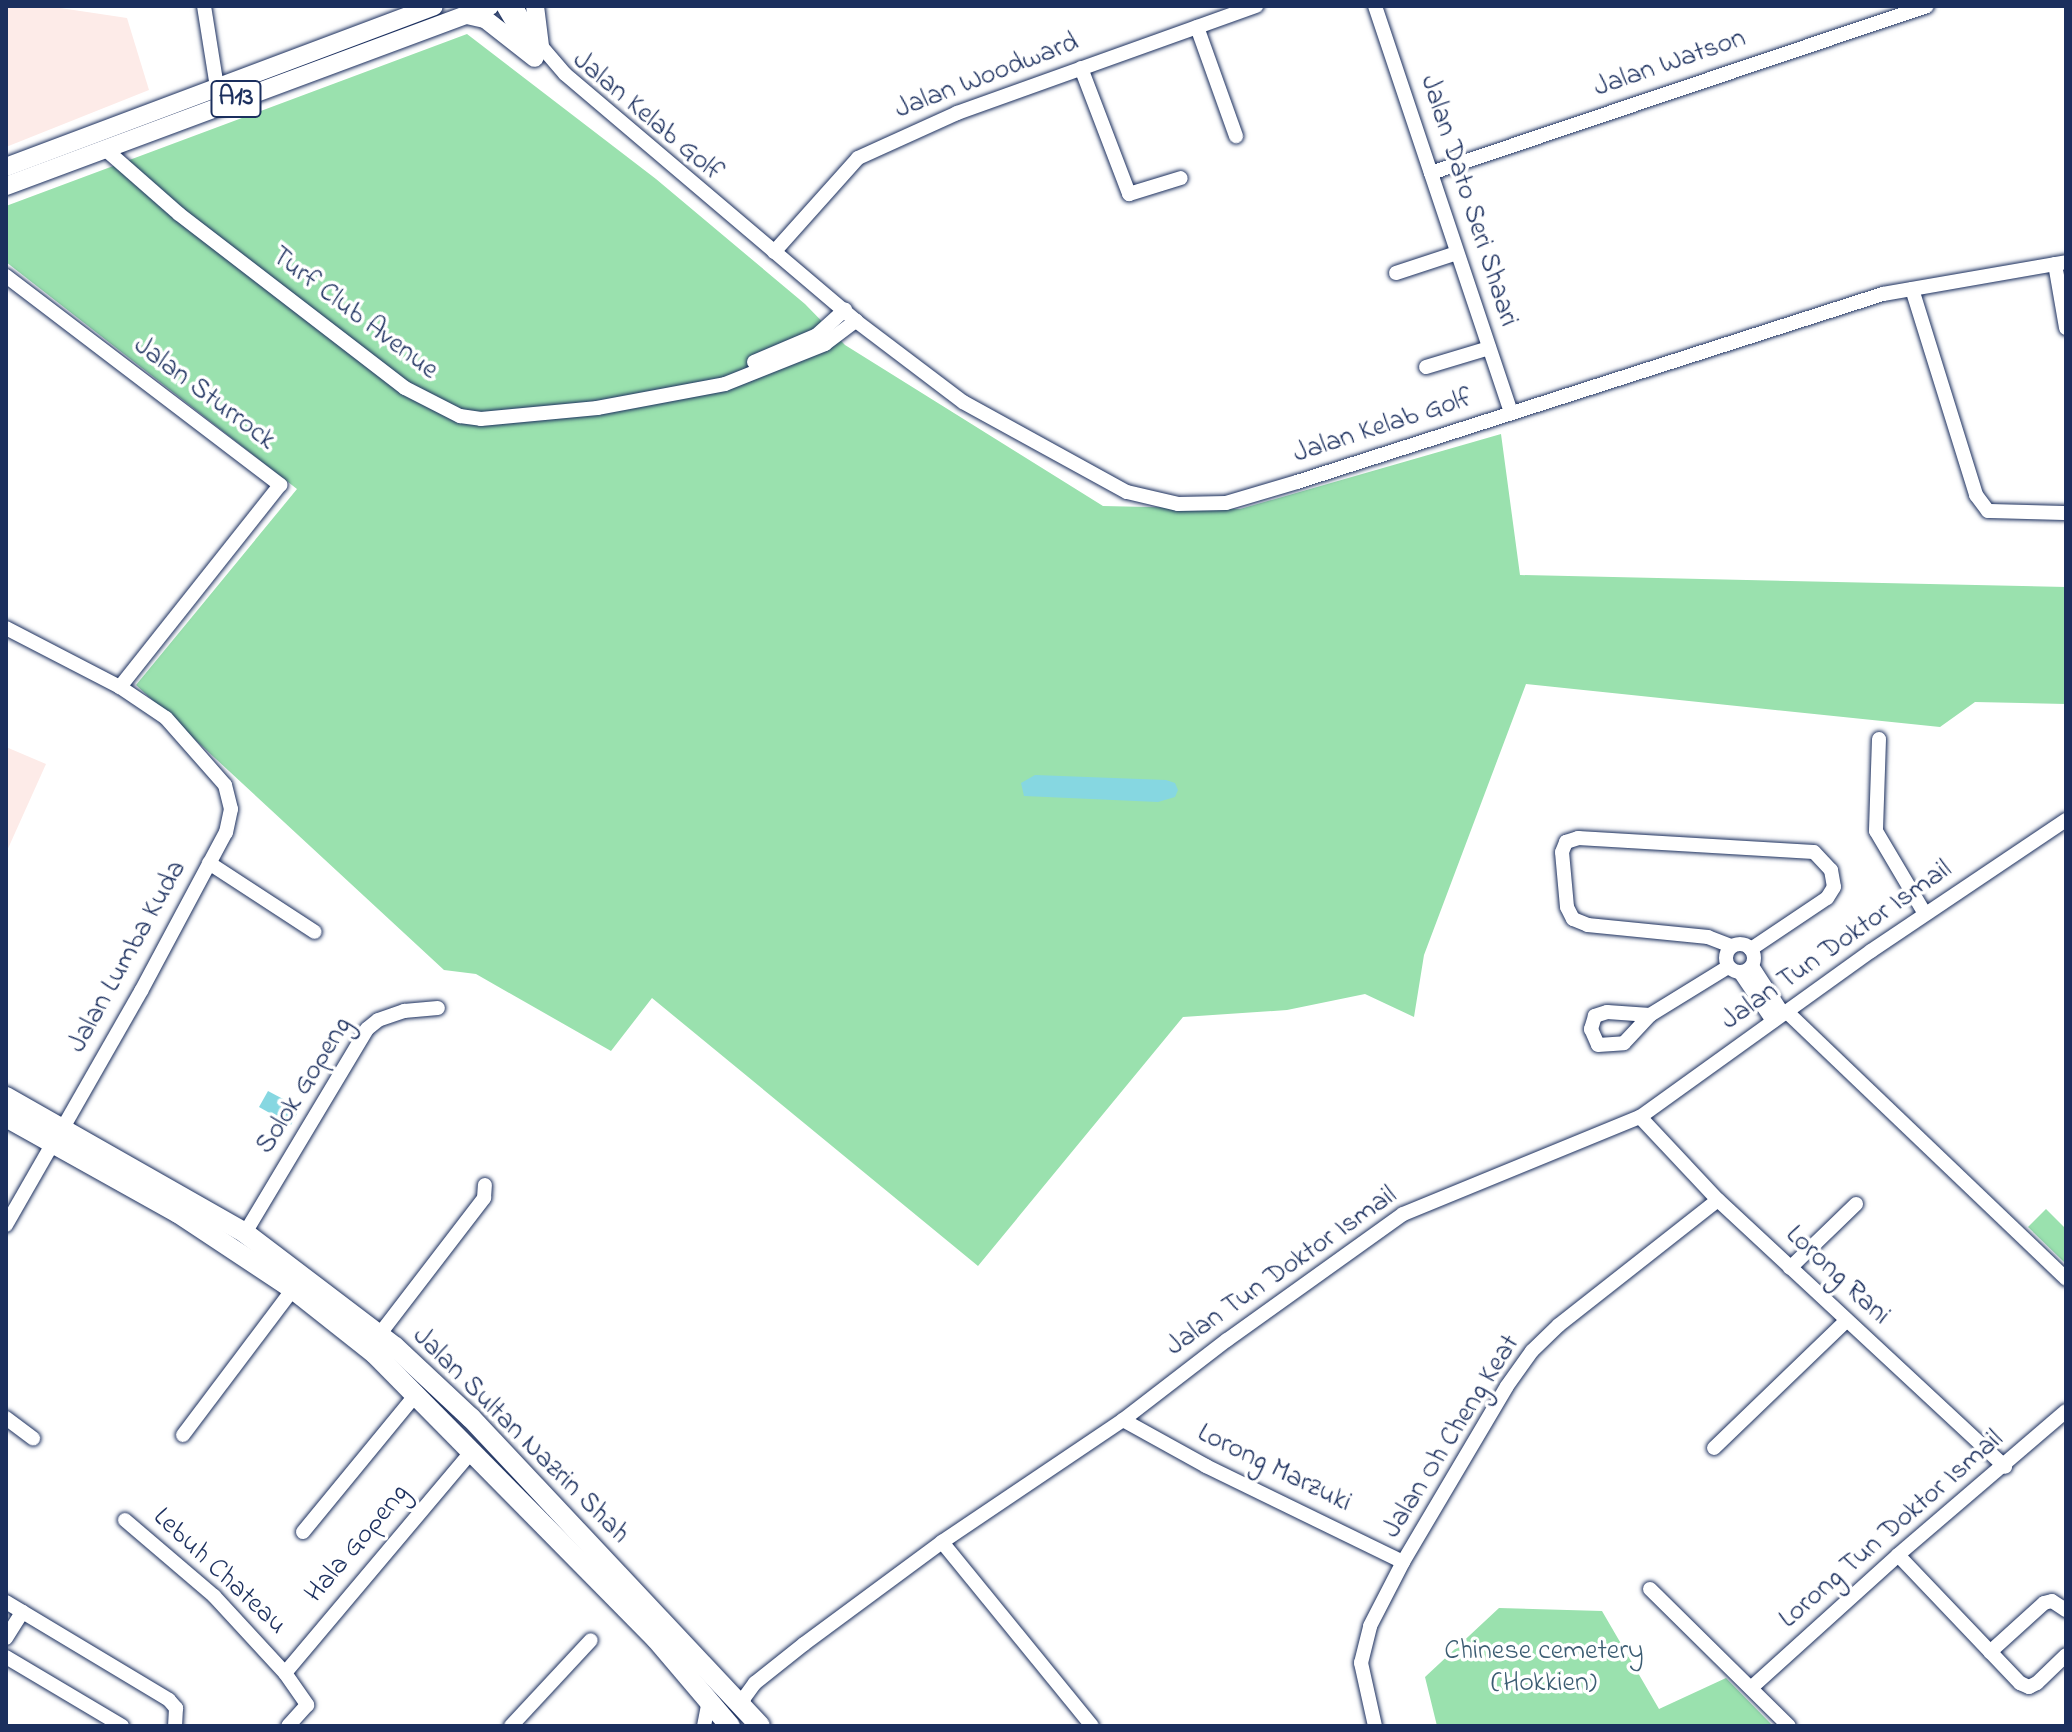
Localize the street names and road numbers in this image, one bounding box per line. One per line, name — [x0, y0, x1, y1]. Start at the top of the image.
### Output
street label: Jalan Watson — [1590, 22, 1750, 106]
street label: Jalan Woodward — [890, 27, 1084, 127]
street label: Jalan Kelab Golf — [565, 44, 729, 190]
street label: Jalan Dato Seri Shaari — [1411, 71, 1525, 331]
road number: A13 — [210, 77, 262, 121]
street label: Turf Club Avenue — [264, 240, 444, 388]
street label: Jalan Sturrock — [126, 330, 282, 458]
street label: Jalan Kelab Golf — [1289, 382, 1477, 472]
street label: Jalan Tun Doktor Ismail — [1715, 854, 1959, 1038]
street label: Jalan Lumba Kuda — [61, 855, 195, 1059]
street label: Solok Gopeng — [250, 1011, 360, 1161]
street label: Jalan Tun Doktor Ismail — [1160, 1180, 1404, 1364]
street label: Lorong Rani — [1778, 1219, 1896, 1333]
street label: Jalan Sultan Nazrin Shah — [404, 1320, 636, 1552]
street label: Jalan Oh Cheng Keat — [1376, 1329, 1528, 1545]
street label: Lorong Marzuki — [1191, 1417, 1357, 1521]
street label: Lorong Tun Doktor Ismail — [1773, 1423, 2011, 1637]
street label: Hala Gopeng — [299, 1478, 417, 1610]
street label: Lebuh Chateau — [145, 1501, 293, 1643]

